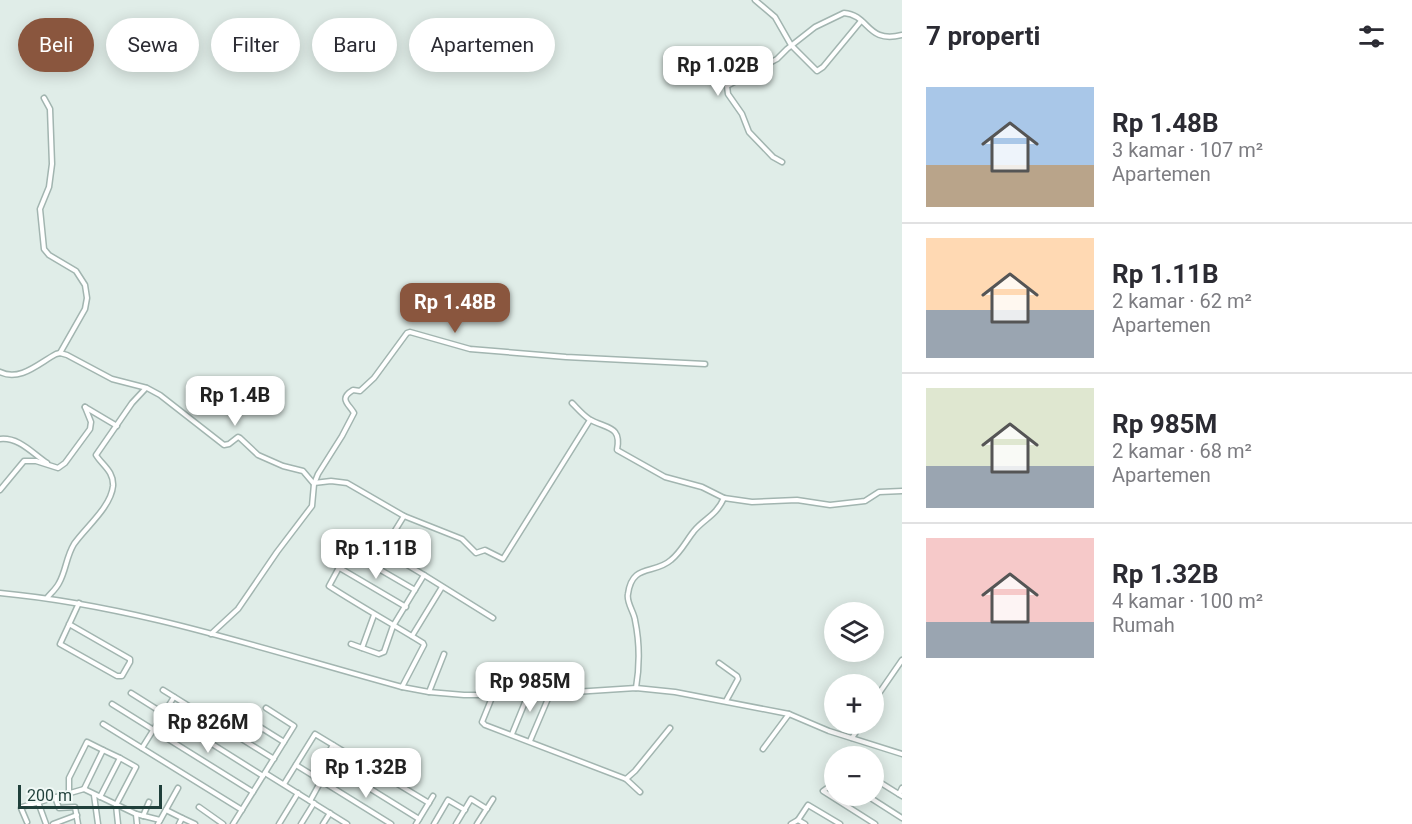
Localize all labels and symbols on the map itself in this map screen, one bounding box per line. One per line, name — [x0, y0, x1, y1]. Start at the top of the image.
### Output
pin: Rp 1.02B — [656, 46, 780, 97]
pin: Rp 1.48B — [393, 283, 517, 334]
pin: Rp 1.4B — [180, 376, 290, 427]
pin: Rp 1.11B — [314, 529, 438, 580]
pin: Rp 985M — [475, 662, 585, 713]
pin: Rp 826M — [153, 703, 263, 754]
pin: Rp 1.32B — [304, 748, 428, 799]
scale bar — [18, 782, 162, 810]

